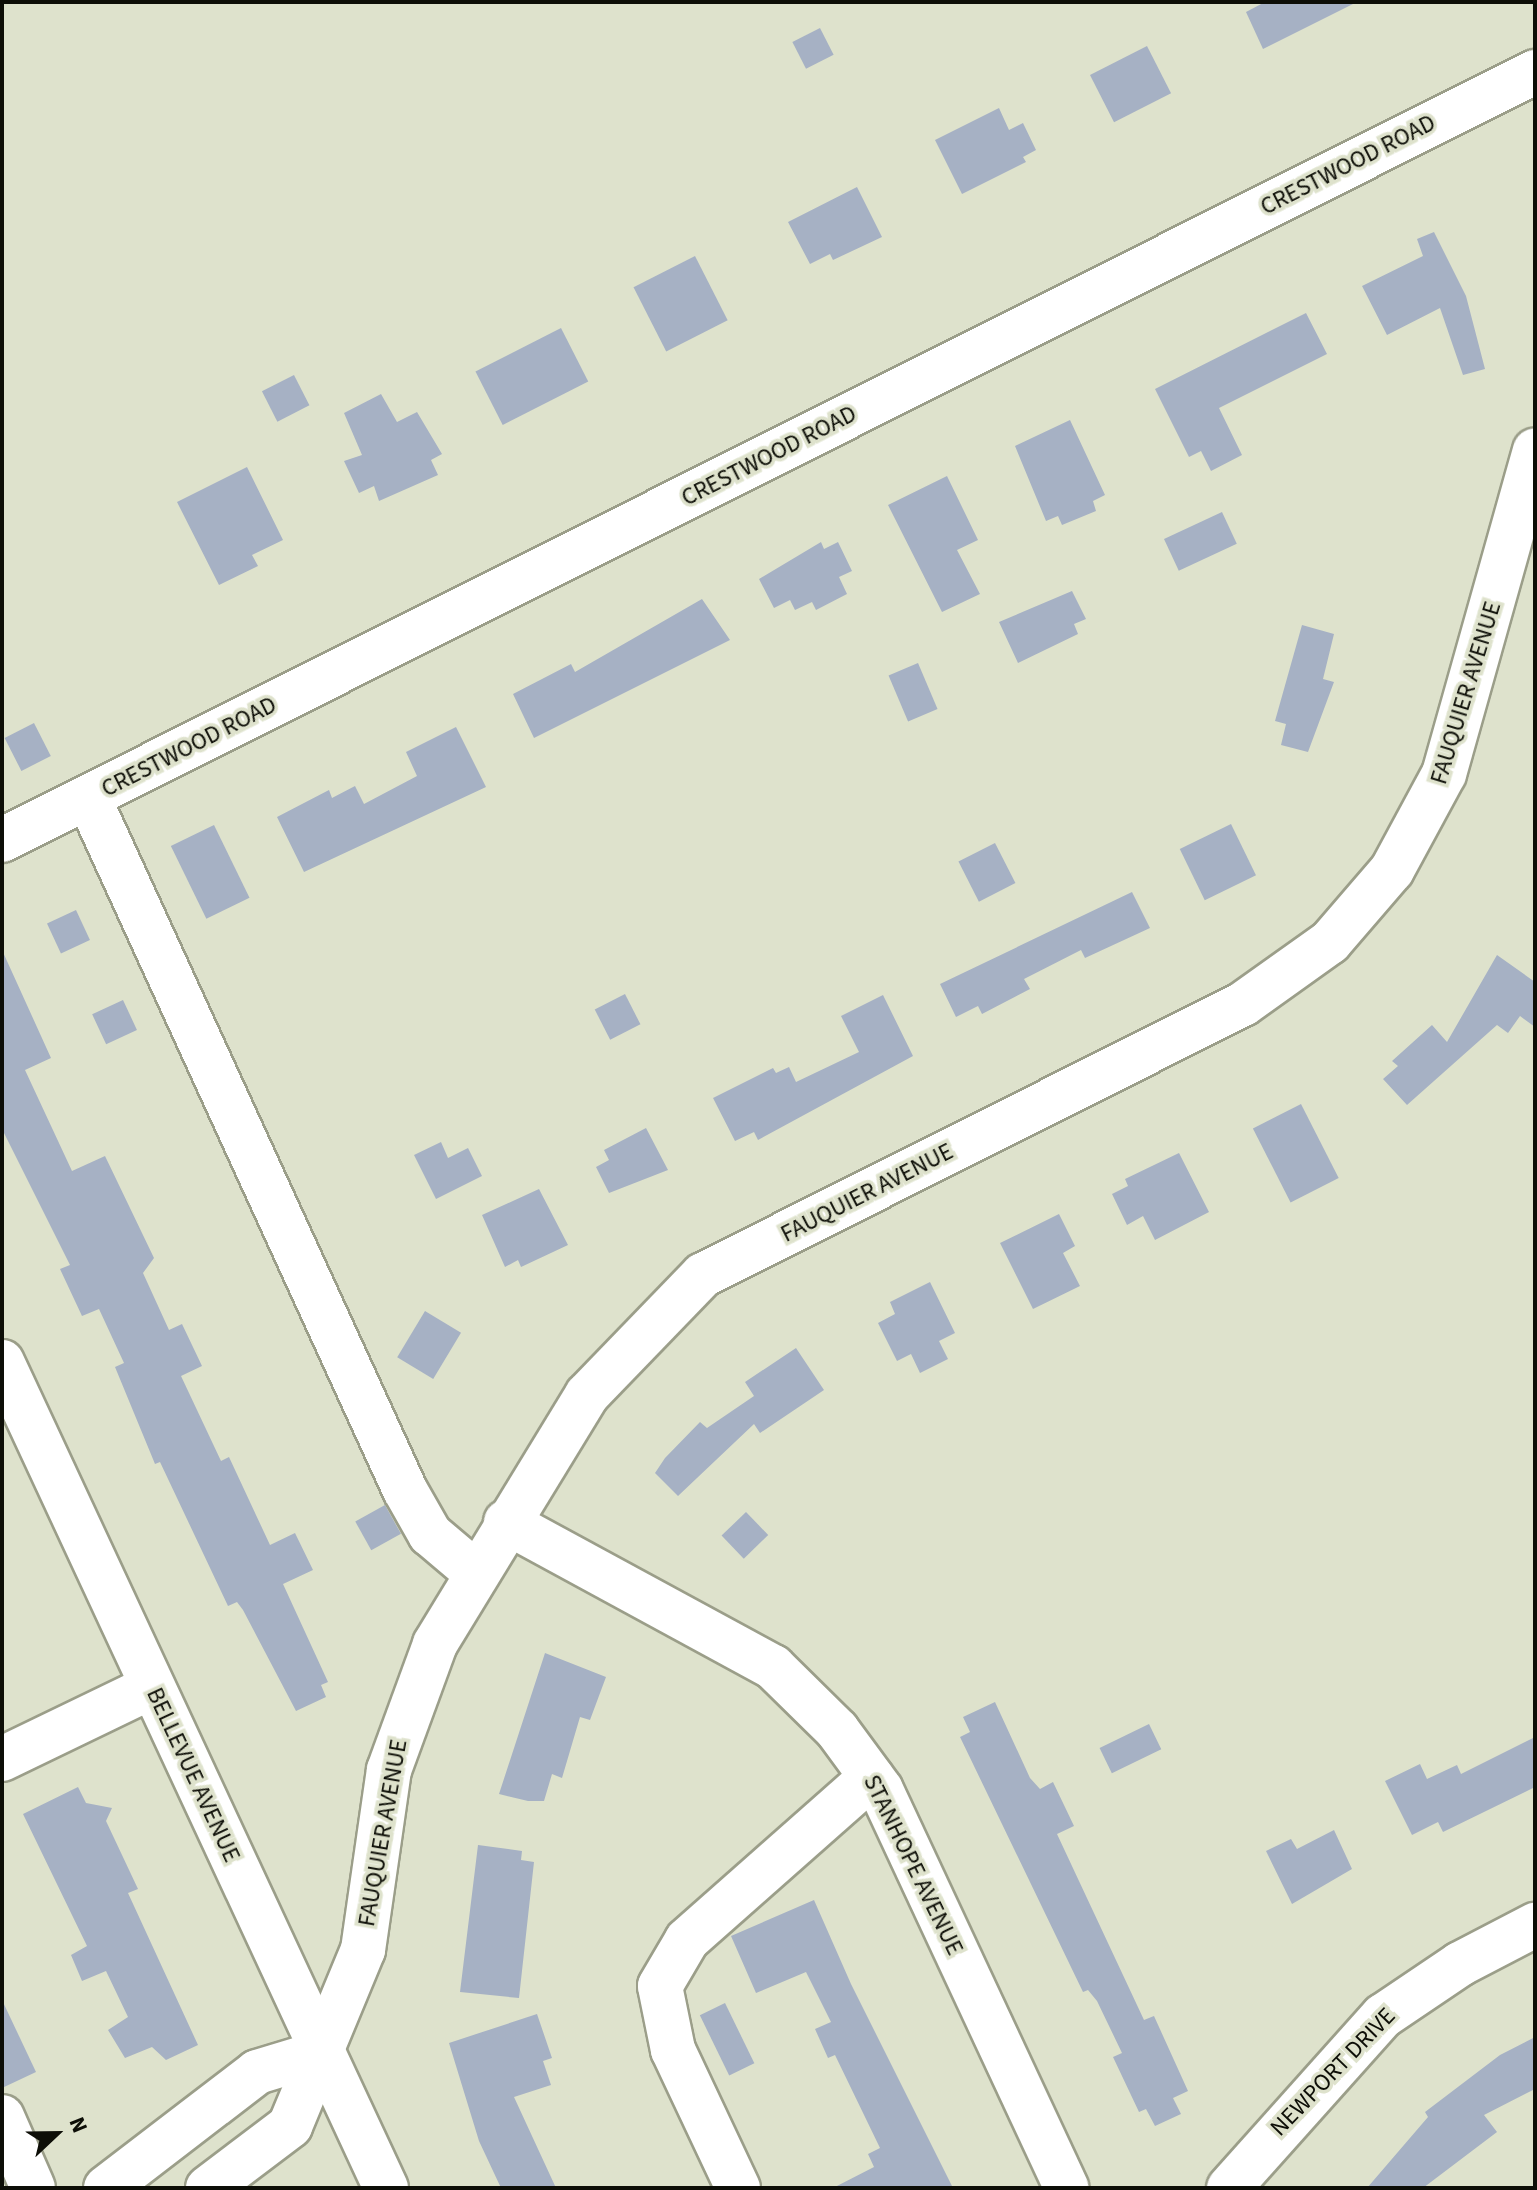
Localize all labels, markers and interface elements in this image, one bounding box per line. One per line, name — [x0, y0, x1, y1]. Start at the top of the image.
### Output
street label: CRESTWOOD ROAD — [1256, 108, 1440, 222]
street label: CRESTWOOD ROAD — [677, 399, 861, 513]
street label: FAUQUIER AVENUE — [1425, 598, 1507, 788]
street label: CRESTWOOD ROAD — [97, 690, 281, 804]
street label: FAUQUIER AVENUE — [776, 1137, 958, 1249]
street label: BELLEVUE AVENUE — [140, 1683, 246, 1867]
street label: FAUQUIER AVENUE — [352, 1737, 414, 1929]
street label: STANHOPE AVENUE — [857, 1770, 969, 1960]
street label: NEWPORT DRIVE — [1265, 2002, 1401, 2142]
north arrow — [16, 2094, 96, 2174]
text: N — [61, 2112, 96, 2138]

